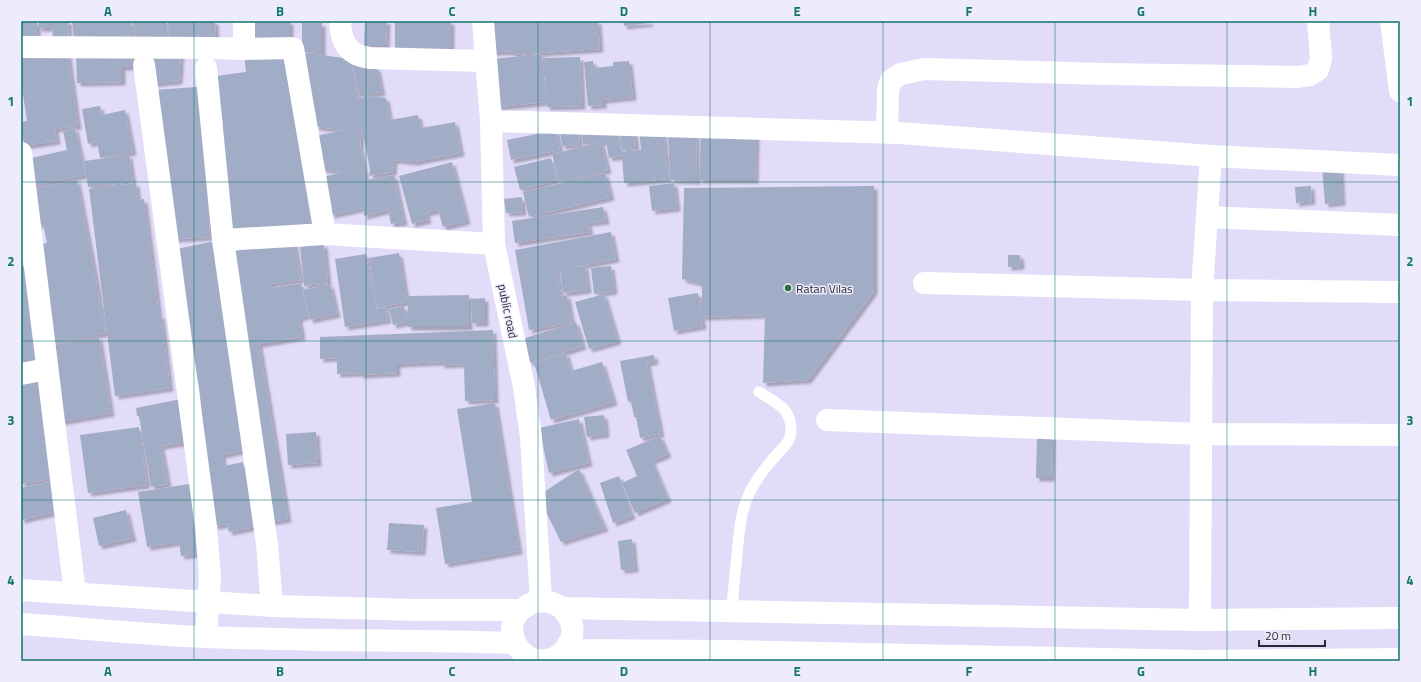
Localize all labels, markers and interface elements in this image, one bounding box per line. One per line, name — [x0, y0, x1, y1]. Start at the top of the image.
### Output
text: A — [104, 1, 112, 21]
text: B — [276, 1, 284, 21]
text: C — [448, 1, 456, 21]
text: D — [620, 1, 628, 21]
text: E — [793, 1, 801, 21]
text: F — [966, 1, 973, 21]
text: G — [1137, 1, 1145, 21]
text: H — [1309, 1, 1317, 21]
text: 1 — [7, 91, 15, 111]
text: 1 — [1406, 91, 1414, 111]
text: 2 — [7, 251, 15, 271]
text: 2 — [1406, 251, 1414, 271]
place label: Ratan Vilas — [796, 279, 853, 298]
street label: public road — [493, 282, 523, 340]
marker: Ratan Vilas — [783, 283, 793, 293]
text: 3 — [7, 410, 15, 430]
text: 3 — [1406, 410, 1414, 430]
text: 4 — [7, 570, 15, 590]
text: 4 — [1406, 570, 1414, 590]
scale bar — [1259, 622, 1325, 648]
text: 20 m — [1265, 626, 1291, 645]
text: A — [104, 661, 112, 681]
text: B — [276, 661, 284, 681]
text: C — [448, 661, 456, 681]
text: D — [620, 661, 628, 681]
text: E — [793, 661, 801, 681]
text: F — [966, 661, 973, 681]
text: G — [1137, 661, 1145, 681]
text: H — [1309, 661, 1317, 681]

